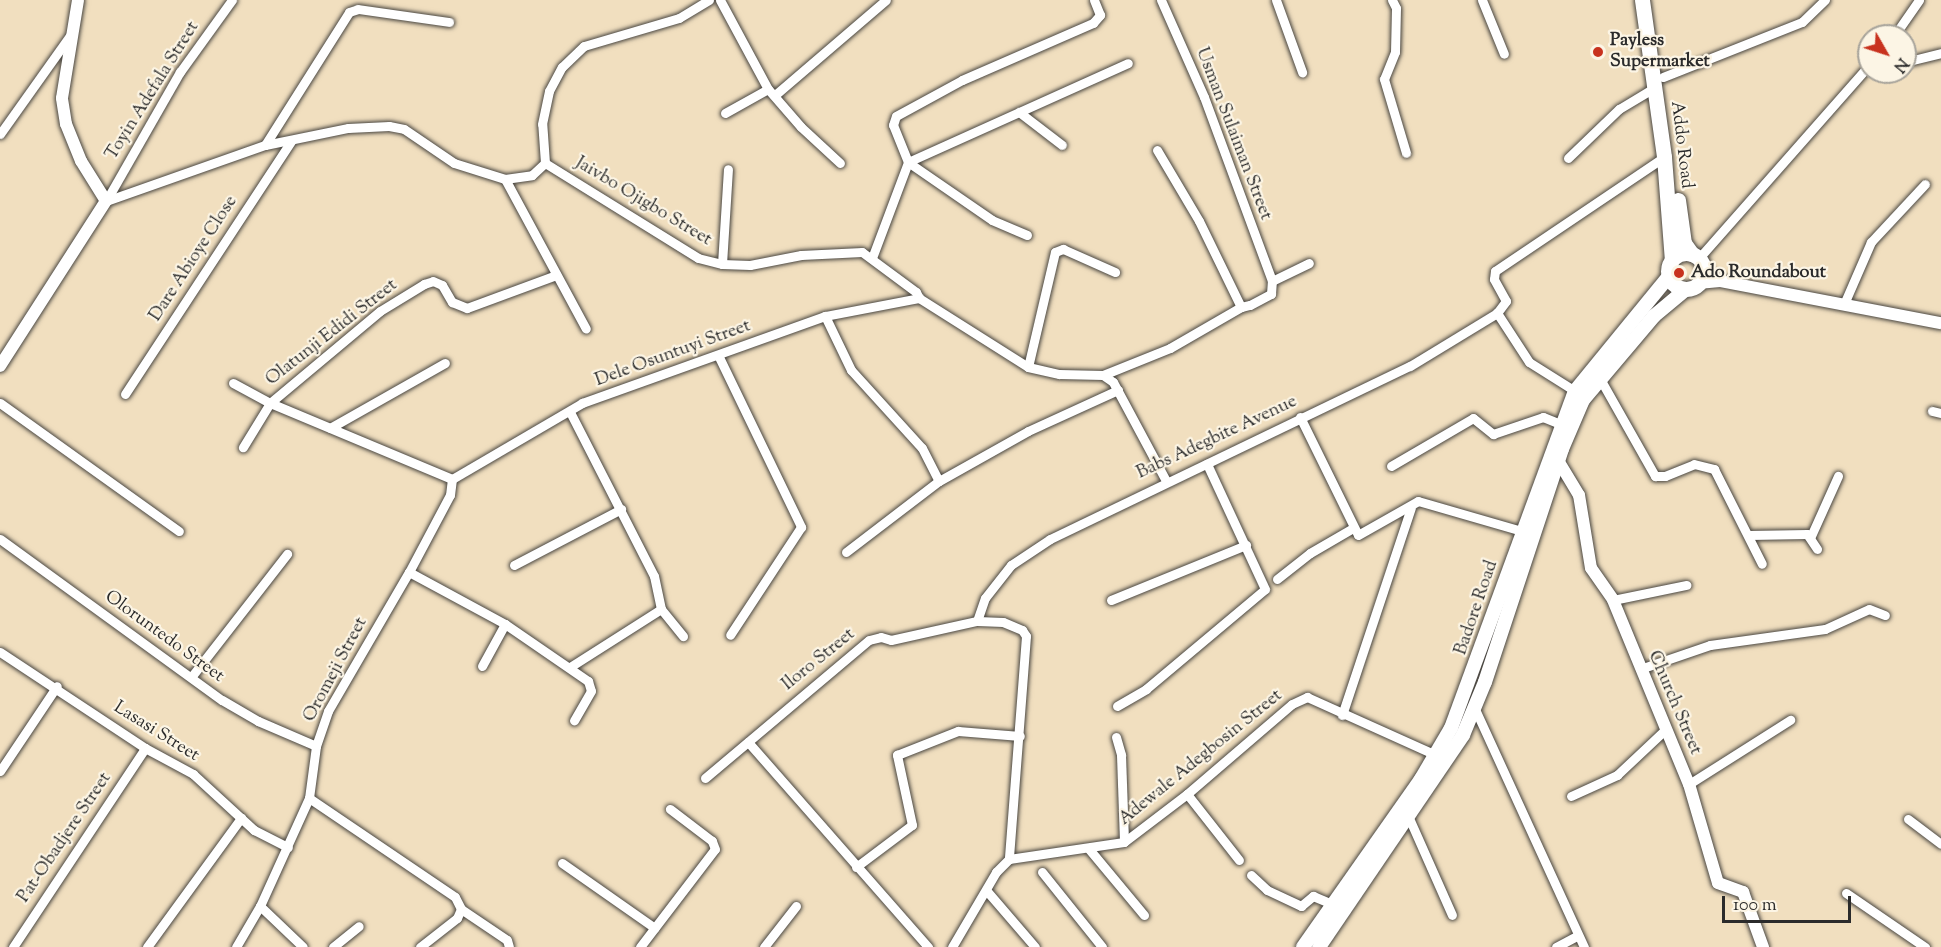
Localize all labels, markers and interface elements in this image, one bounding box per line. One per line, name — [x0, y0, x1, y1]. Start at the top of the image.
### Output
street label: Toyin Adefala Street — [102, 18, 204, 164]
north arrow — [1857, 24, 1917, 84]
place label: Payless Supermarket — [1610, 31, 1710, 74]
street label: Usman Sulaiman Street — [1190, 45, 1276, 223]
marker: Payless Supermarket — [1591, 45, 1605, 59]
text: N — [1887, 52, 1913, 77]
street label: Addo Road — [1665, 100, 1697, 190]
street label: Jaivbo Ojigbo Street — [571, 153, 715, 251]
street label: Dare Abioye Close — [145, 192, 243, 326]
place label: Ado Roundabout — [1691, 262, 1826, 284]
marker: Ado Roundabout — [1672, 266, 1686, 280]
street label: Olatunji Edidi Street — [262, 275, 402, 391]
street label: Dele Osuntuyi Street — [592, 316, 754, 392]
street label: Babs Adegbite Avenue — [1133, 391, 1301, 485]
street label: Badore Road — [1451, 558, 1503, 658]
street label: Oloruntedo Street — [100, 586, 228, 688]
street label: Oromeji Street — [299, 614, 373, 726]
street label: Iloro Street — [778, 624, 860, 696]
street label: Church Street — [1642, 648, 1706, 758]
street label: Adewale Adegbosin Street — [1115, 685, 1287, 831]
street label: Lasasi Street — [109, 697, 203, 767]
street label: Pat-Obadjere Street — [13, 769, 117, 907]
scale bar — [1725, 884, 1854, 922]
text: 100 m — [1733, 893, 1777, 919]

